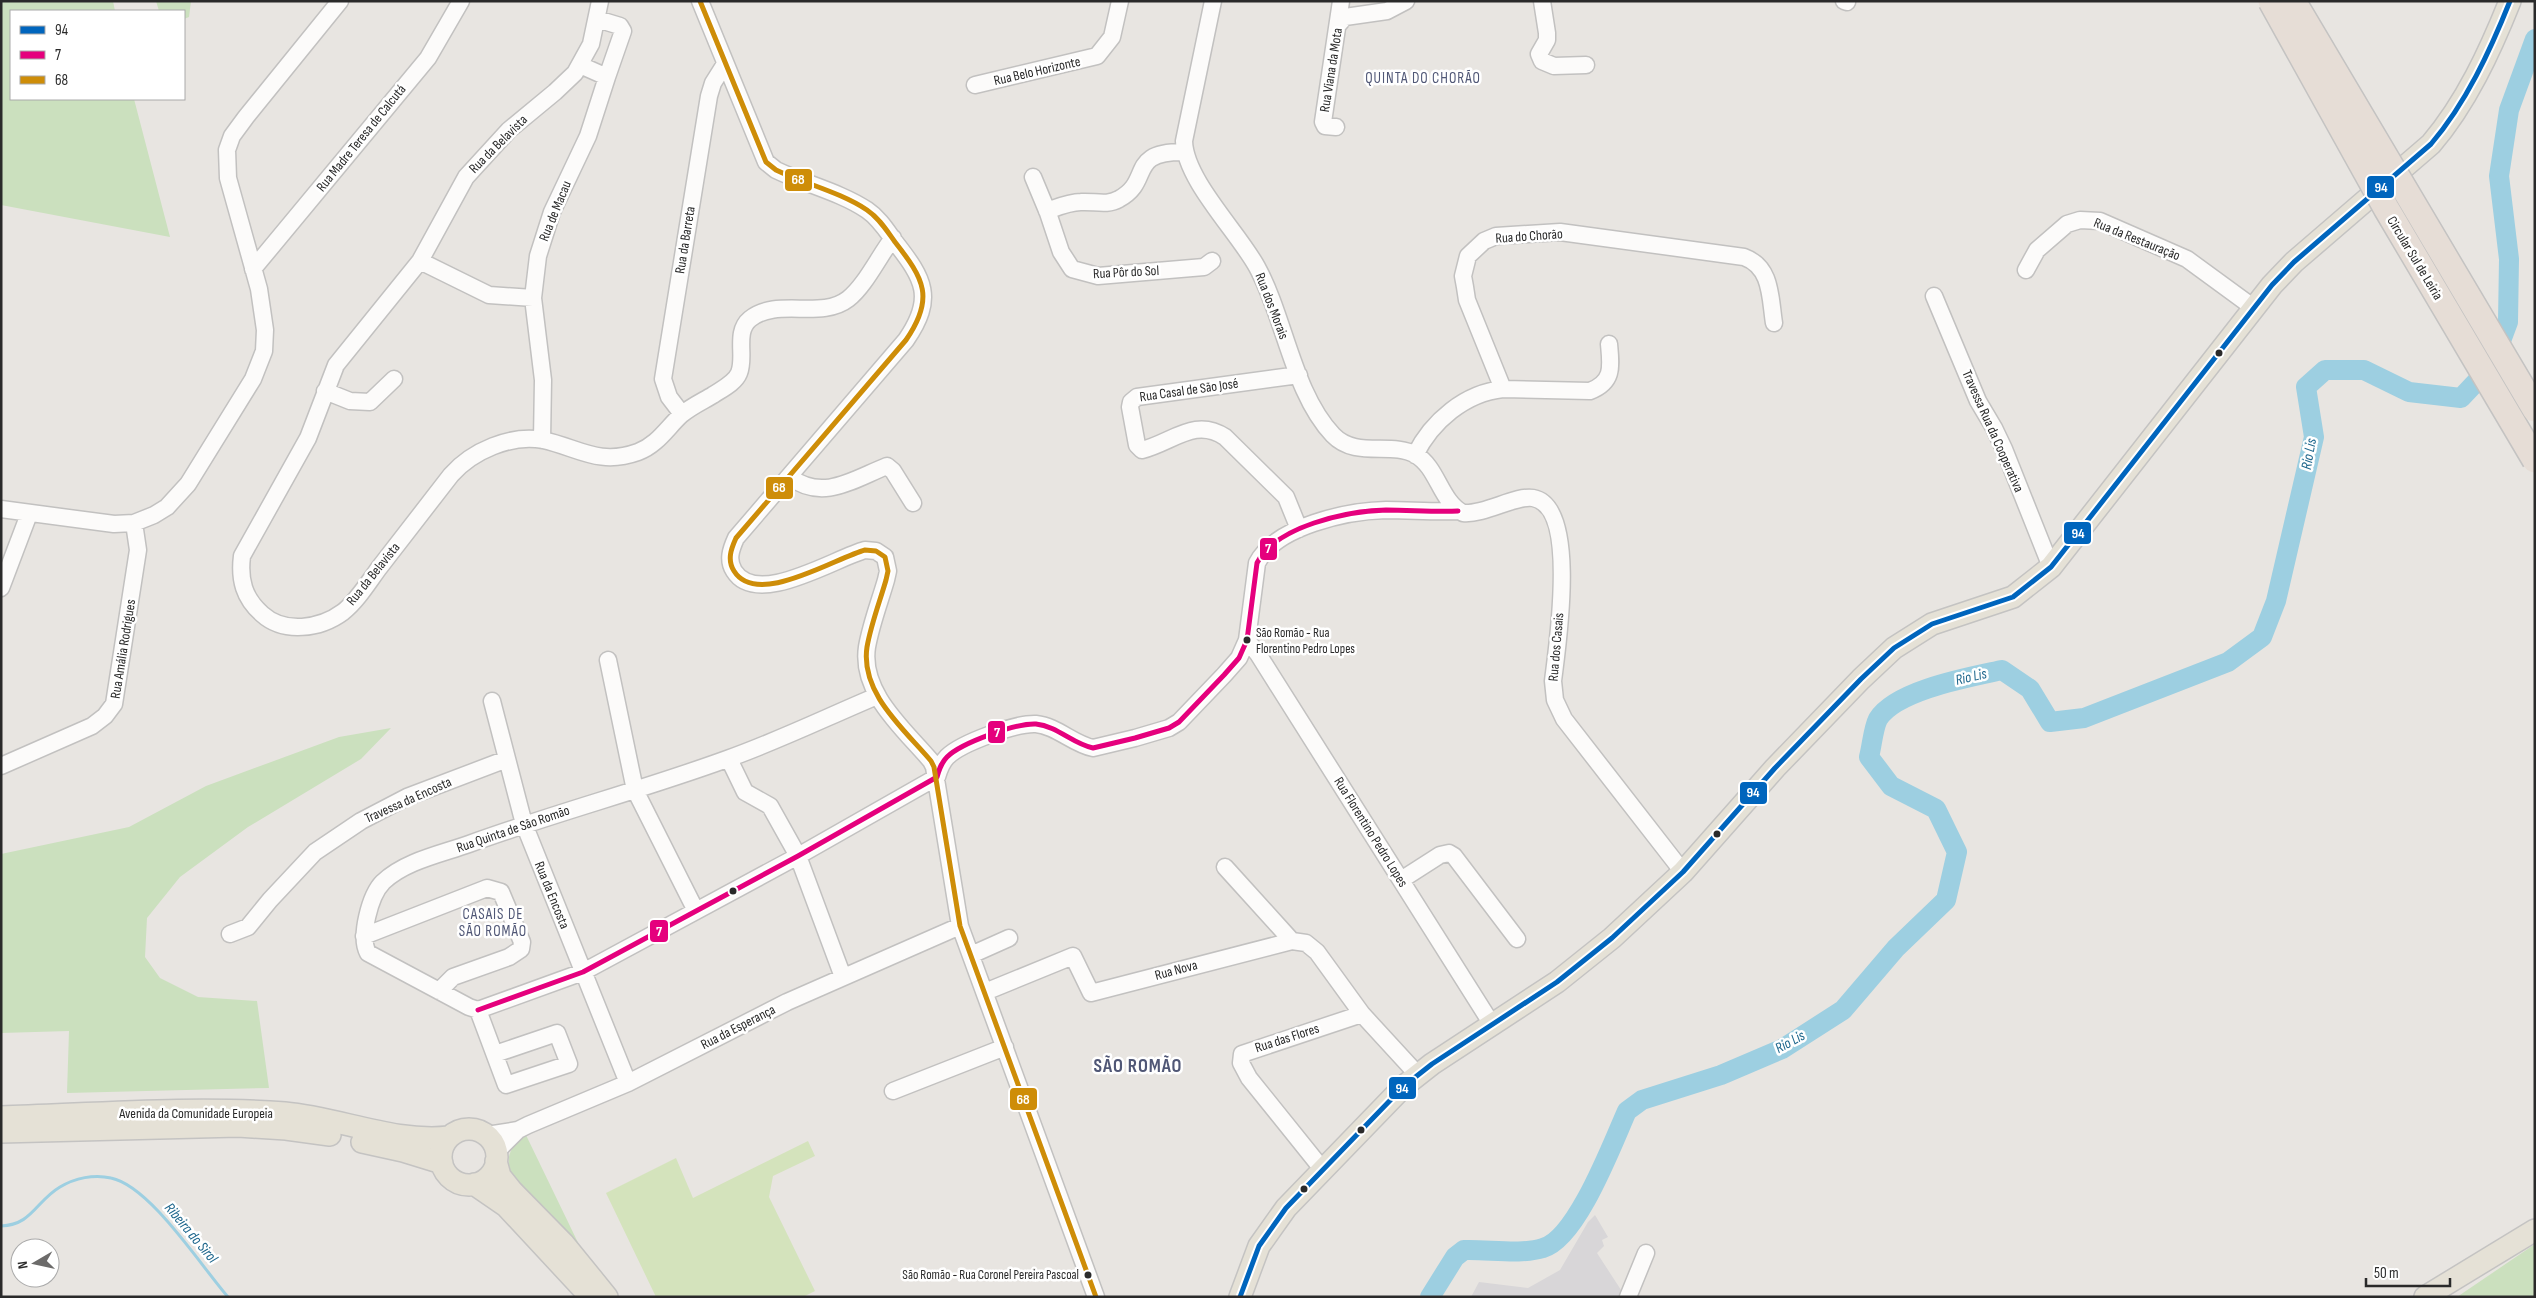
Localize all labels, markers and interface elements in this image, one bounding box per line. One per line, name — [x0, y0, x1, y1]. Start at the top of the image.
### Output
legend — [10, 10, 185, 100]
text: 94 — [55, 21, 68, 40]
street label: Rua Viana da Mota — [1316, 27, 1346, 113]
text: 7 — [55, 46, 61, 65]
street label: Rua Belo Horizonte — [992, 53, 1082, 89]
district label: QUINTA DO CHORÃO — [1365, 69, 1481, 88]
text: 68 — [55, 71, 68, 90]
street label: Rua Madre Teresa de Calcutá — [313, 81, 409, 195]
street label: Rua da Belavista — [465, 111, 531, 177]
line badge: 68 — [784, 168, 813, 192]
text: 68 — [791, 171, 805, 188]
line badge: 94 — [2366, 175, 2395, 199]
street label: Rua de Macau — [535, 178, 575, 244]
text: 94 — [2374, 179, 2388, 196]
street label: Rua da Barreta — [671, 205, 699, 275]
street label: Circular Sul de Leiria — [2383, 213, 2447, 303]
street label: Rua da Restauração — [2091, 214, 2183, 264]
street label: Rua do Chorão — [1495, 225, 1563, 247]
street label: Rua Pôr do Sol — [1093, 262, 1159, 282]
street label: Rua dos Morais — [1252, 270, 1292, 342]
unlabelled marker — [2214, 348, 2224, 358]
street label: Travessa Rua da Cooperativa — [1958, 367, 2028, 495]
street label: Rua Casal de São José — [1139, 375, 1239, 405]
water label: Rio Lis — [2297, 436, 2321, 471]
line badge: 68 — [765, 476, 794, 500]
text: 68 — [772, 479, 786, 496]
line badge: 94 — [2063, 521, 2092, 545]
text: 94 — [2071, 525, 2085, 542]
line badge: 7 — [1259, 537, 1278, 561]
street label: Rua da Belavista — [343, 539, 403, 609]
text: 7 — [1265, 540, 1272, 557]
street label: Rua Amália Rodrigues — [107, 598, 139, 700]
street label: Rua dos Casais — [1545, 612, 1567, 682]
place label: São Romão - Rua Florentino Pedro Lopes — [1256, 625, 1355, 657]
marker: São Romão - Rua Florentino Pedro Lopes — [1242, 635, 1252, 645]
water label: Rio Lis — [1954, 664, 1989, 690]
line badge: 7 — [987, 720, 1006, 744]
text: 7 — [994, 724, 1001, 741]
street label: Travessa da Encosta — [362, 773, 454, 827]
street label: Rua Florentino Pedro Lopes — [1330, 774, 1412, 890]
line badge: 94 — [1739, 781, 1768, 805]
text: 94 — [1746, 784, 1760, 801]
street label: Rua Quinta de São Romão — [454, 802, 572, 856]
unlabelled marker — [1712, 829, 1722, 839]
street label: Rua da Encosta — [531, 859, 573, 931]
unlabelled marker — [728, 886, 738, 896]
district label: CASAIS DE SÃO ROMÃO — [459, 905, 527, 941]
line badge: 7 — [649, 919, 669, 943]
text: 7 — [656, 923, 663, 940]
street label: Rua Nova — [1153, 956, 1199, 984]
street label: Rua da Esperança — [698, 1001, 778, 1053]
street label: Rua das Flores — [1253, 1020, 1321, 1056]
water label: Rio Lis — [1772, 1026, 1809, 1058]
district label: SÃO ROMÃO — [1093, 1055, 1183, 1078]
line badge: 94 — [1388, 1076, 1417, 1100]
text: 94 — [1395, 1080, 1409, 1097]
line badge: 68 — [1009, 1087, 1038, 1111]
text: 68 — [1016, 1091, 1030, 1108]
street label: Avenida da Comunidade Europeia — [118, 1105, 273, 1122]
unlabelled marker — [1356, 1125, 1366, 1135]
unlabelled marker — [1299, 1184, 1309, 1194]
water label: Ribeira do Sirol — [160, 1199, 223, 1268]
north arrow — [10, 1238, 60, 1288]
scale bar — [2366, 1256, 2450, 1288]
text: N — [14, 1260, 32, 1270]
text: 50 m — [2374, 1264, 2399, 1283]
place label: São Romão - Rua Coronel Pereira Pascoal — [902, 1267, 1079, 1283]
marker: São Romão - Rua Coronel Pereira Pascoal — [1083, 1270, 1093, 1280]

